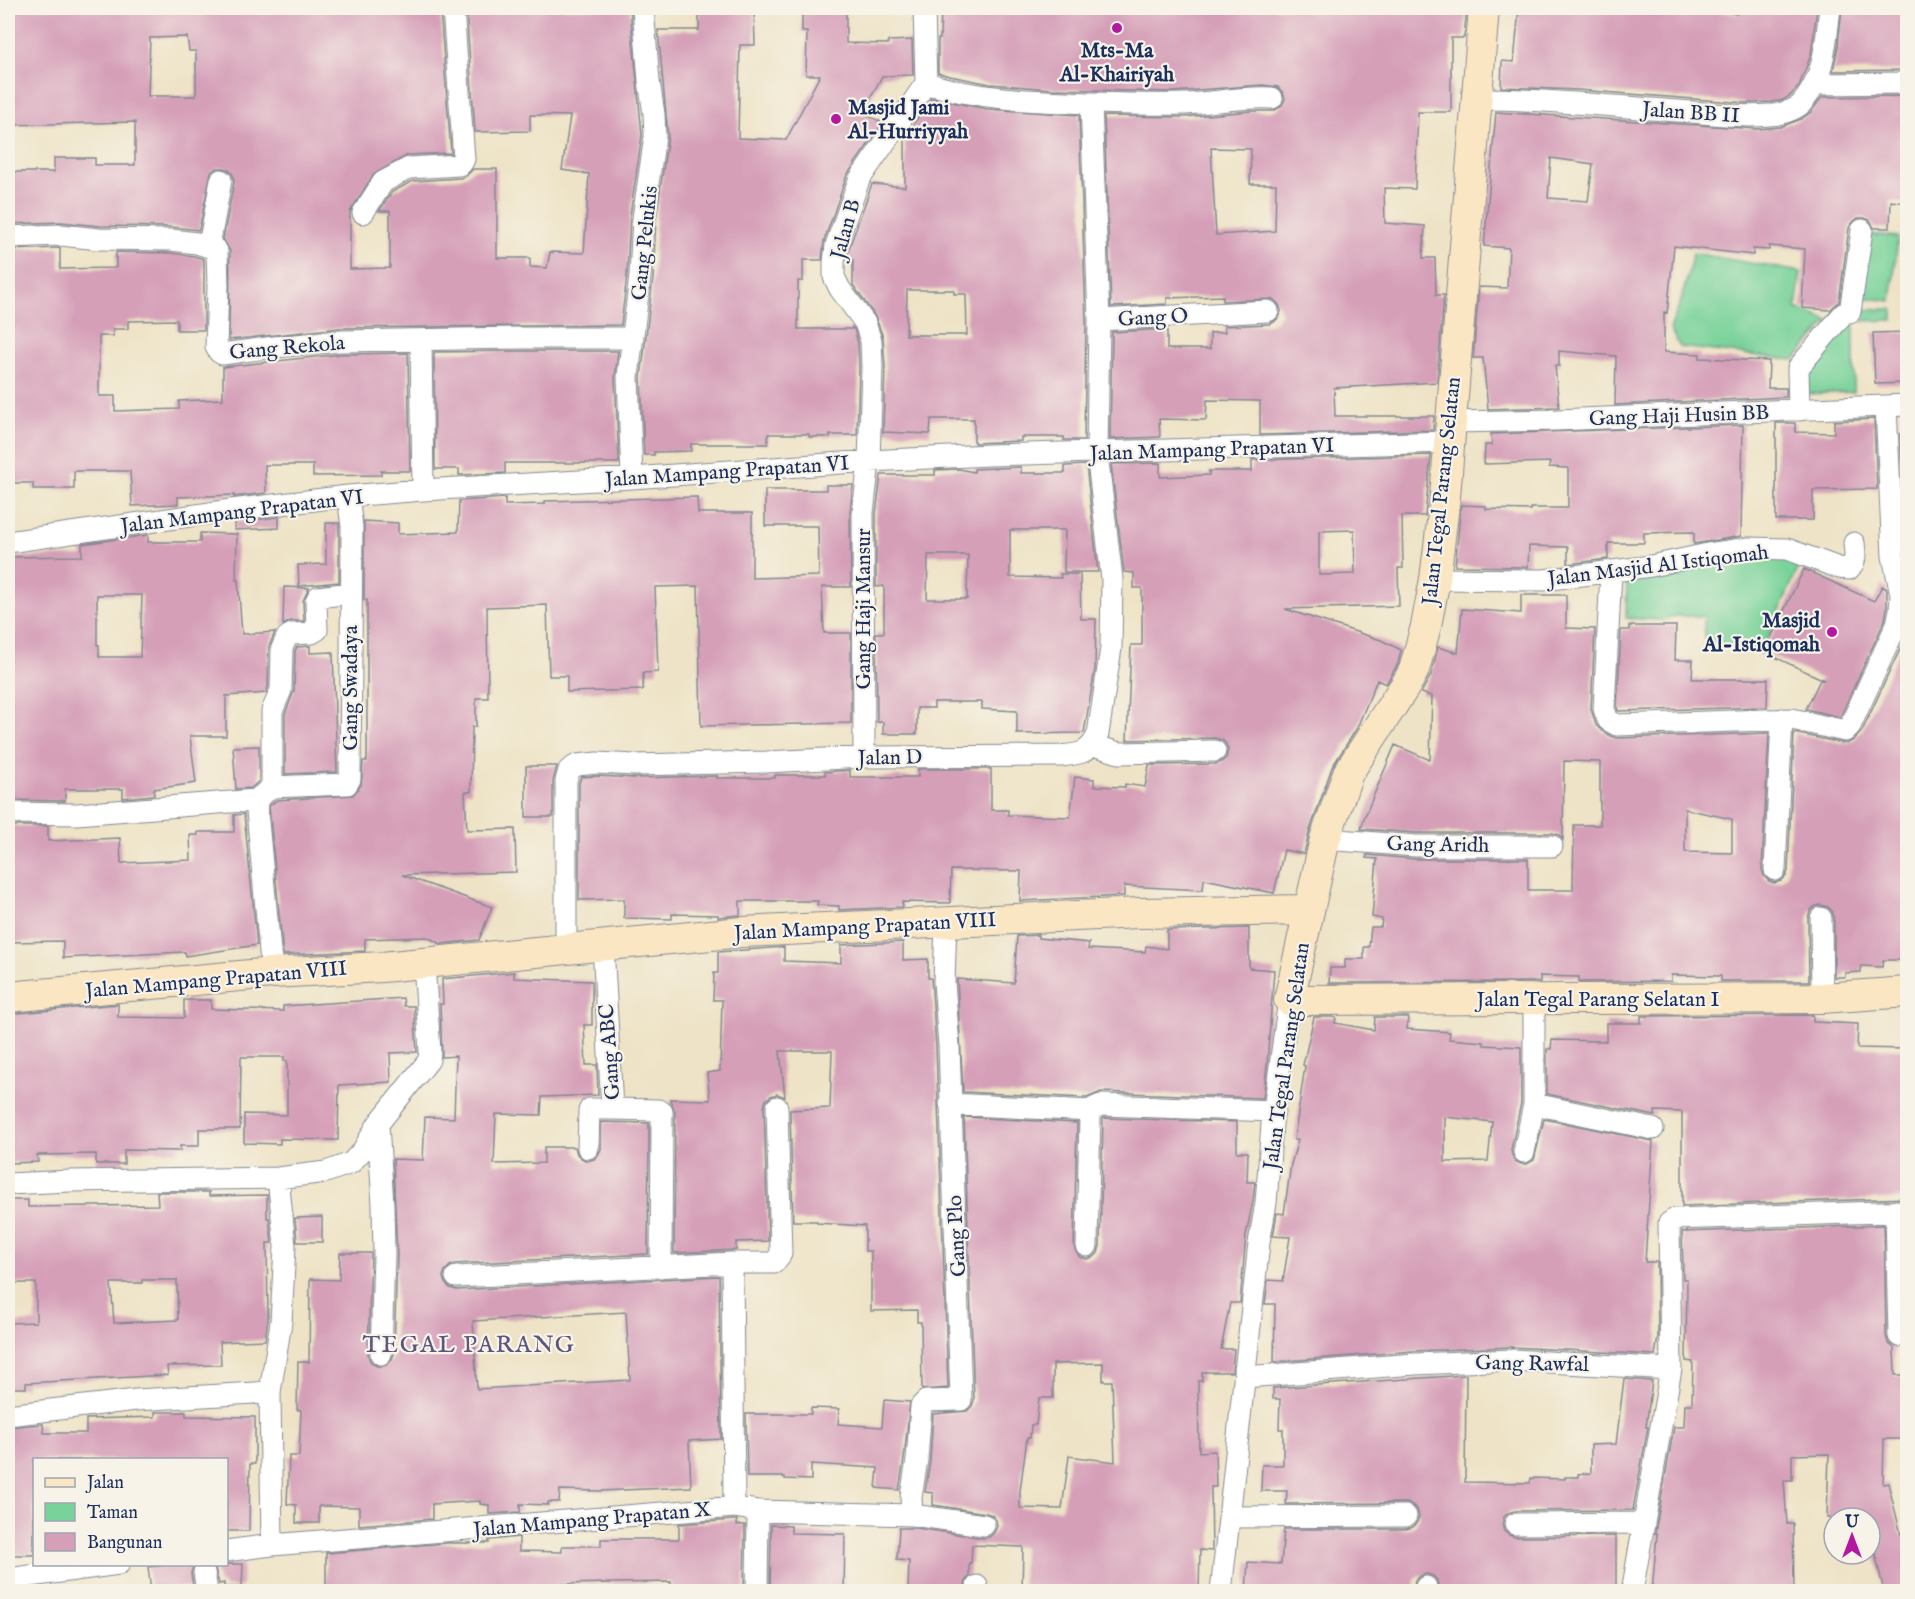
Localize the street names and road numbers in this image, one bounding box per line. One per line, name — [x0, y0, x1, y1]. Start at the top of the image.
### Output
street label: Jalan BB II — [1639, 96, 1741, 130]
street label: Gang Pelukis — [626, 184, 665, 302]
street label: Jalan B — [825, 196, 867, 265]
street label: Gang O — [1117, 303, 1189, 334]
street label: Gang Rekola — [228, 330, 347, 367]
street label: Jalan Tegal Parang Selatan — [1417, 376, 1468, 609]
street label: Gang Haji Husin BB — [1589, 400, 1770, 433]
street label: Jalan Mampang Prapatan VI — [1087, 433, 1335, 468]
street label: Jalan Mampang Prapatan VI — [602, 450, 850, 495]
street label: Jalan Mampang Prapatan VI — [117, 484, 365, 541]
street label: Gang Haji Mansur — [851, 528, 878, 690]
street label: Jalan Masjid Al Istiqomah — [1544, 540, 1770, 594]
street label: Gang Swadaya — [338, 624, 365, 751]
street label: Jalan D — [856, 744, 923, 773]
street label: Gang Aridh — [1386, 831, 1490, 860]
street label: Jalan Mampang Prapatan VIII — [731, 907, 997, 948]
street label: Jalan Tegal Parang Selatan — [1258, 941, 1317, 1174]
street label: Jalan Mampang Prapatan VIII — [82, 956, 348, 1006]
street label: Jalan Tegal Parang Selatan I — [1475, 987, 1719, 1014]
street label: Gang ABC — [594, 1003, 627, 1101]
street label: Gang Plo — [942, 1194, 973, 1278]
street label: Gang Rawfal — [1475, 1350, 1589, 1379]
street label: Jalan Mampang Prapatan X — [470, 1497, 712, 1545]

